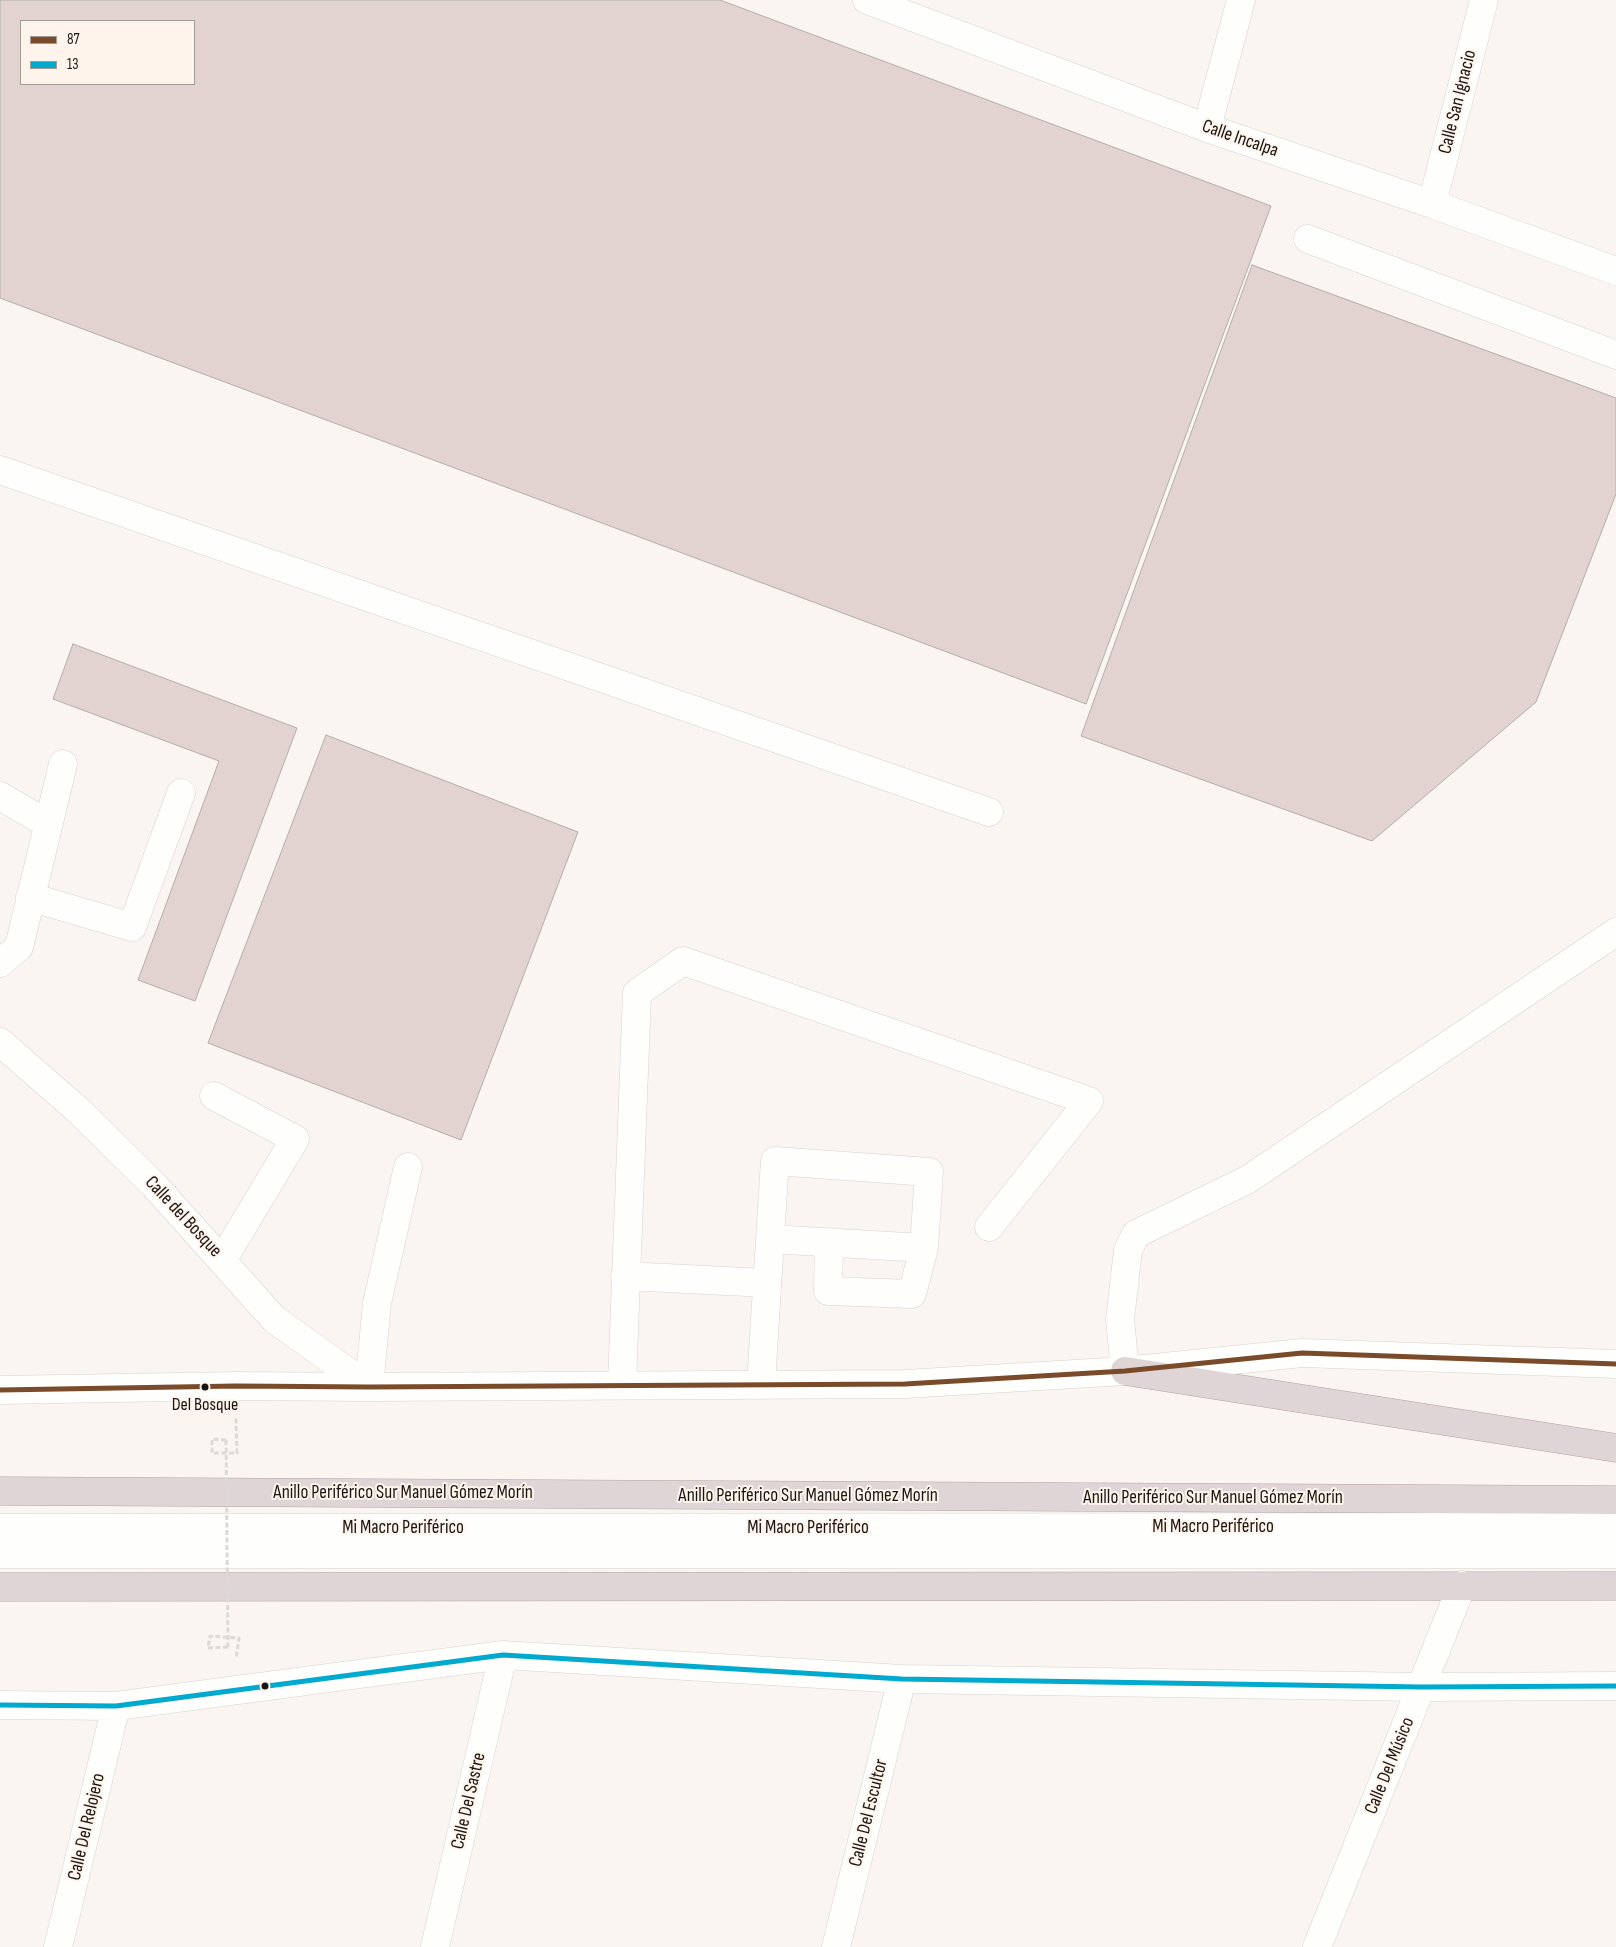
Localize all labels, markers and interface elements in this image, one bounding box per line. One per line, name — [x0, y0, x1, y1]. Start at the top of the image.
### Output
legend — [20, 20, 195, 85]
text: 87 — [67, 30, 80, 49]
street label: Calle San Ignacio — [1434, 48, 1482, 156]
text: 13 — [67, 55, 79, 74]
street label: Calle Incalpa — [1199, 115, 1281, 163]
street label: Calle del Bosque — [140, 1172, 226, 1262]
marker: Del Bosque — [200, 1382, 210, 1392]
place label: Del Bosque — [172, 1394, 238, 1416]
street label: Anillo Periférico Sur Manuel Gómez Morín — [273, 1482, 533, 1504]
street label: Anillo Periférico Sur Manuel Gómez Morín — [678, 1485, 938, 1507]
street label: Anillo Periférico Sur Manuel Gómez Morín — [1083, 1487, 1343, 1509]
street label: Mi Macro Periférico — [1152, 1516, 1274, 1538]
street label: Mi Macro Periférico — [342, 1517, 464, 1539]
street label: Mi Macro Periférico — [747, 1517, 869, 1539]
unlabelled marker — [260, 1681, 270, 1691]
street label: Calle Del Músico — [1360, 1714, 1420, 1818]
street label: Calle Del Sastre — [447, 1751, 491, 1851]
street label: Calle Del Escultor — [845, 1757, 893, 1869]
street label: Calle Del Relojero — [64, 1771, 110, 1883]

